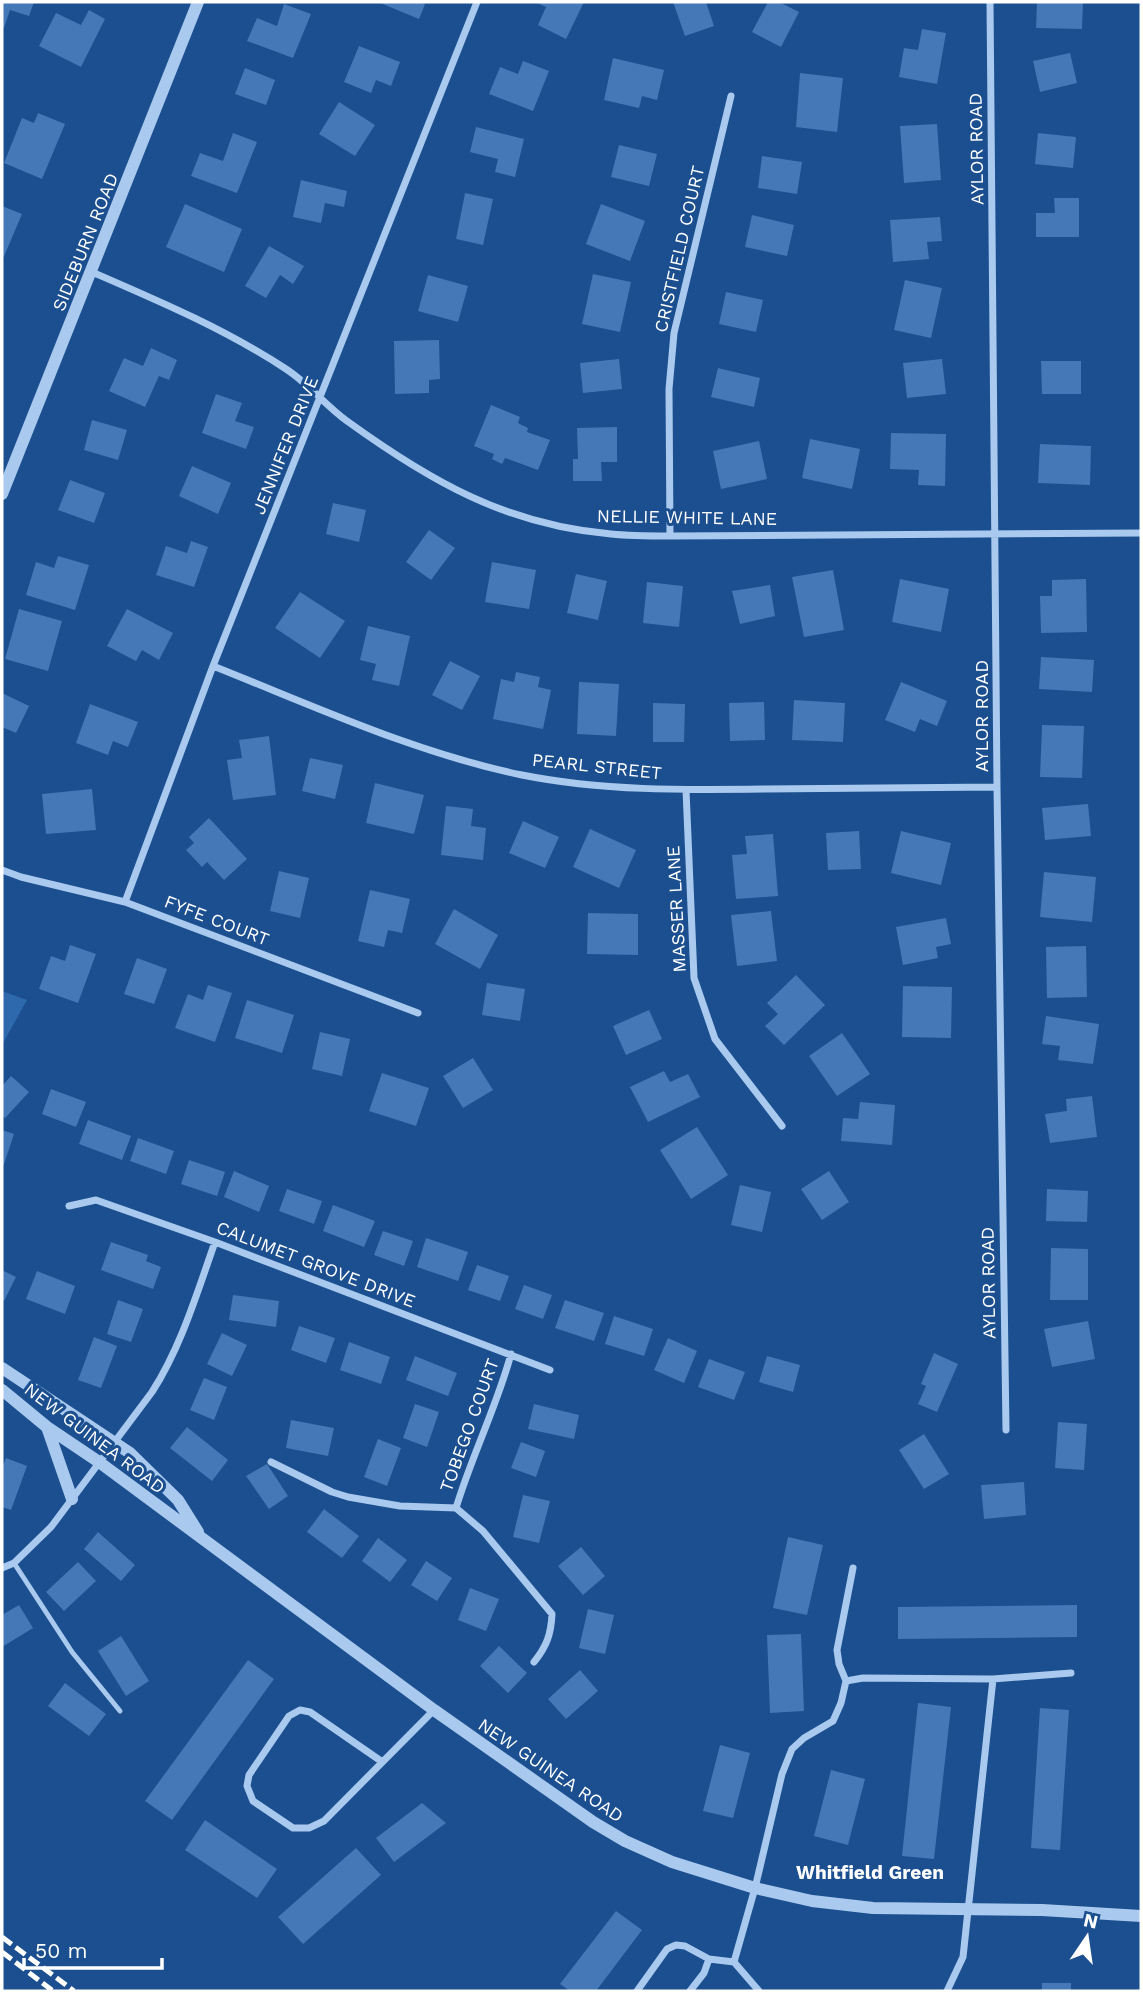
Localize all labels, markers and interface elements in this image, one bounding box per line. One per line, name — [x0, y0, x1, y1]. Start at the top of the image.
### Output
street label: AYLOR ROAD — [965, 93, 987, 205]
street label: CRISTFIELD COURT — [650, 164, 708, 334]
street label: SIDEBURN ROAD — [48, 170, 122, 314]
street label: JENNIFER DRIVE — [248, 373, 322, 517]
street label: NELLIE WHITE LANE — [597, 505, 777, 529]
street label: AYLOR ROAD — [971, 660, 992, 772]
street label: PEARL STREET — [531, 749, 663, 783]
street label: MASSER LANE — [662, 845, 690, 973]
street label: FYFE COURT — [162, 890, 272, 950]
street label: CALUMET GROVE DRIVE — [213, 1216, 419, 1312]
street label: AYLOR ROAD — [977, 1227, 999, 1339]
street label: TOBEGO COURT — [435, 1355, 503, 1495]
street label: NEW GUINEA ROAD — [21, 1378, 169, 1498]
street label: NEW GUINEA ROAD — [474, 1714, 628, 1826]
district label: Whitfield Green — [796, 1861, 944, 1884]
north arrow — [1052, 1902, 1122, 1972]
text: N — [1081, 1908, 1100, 1934]
scale bar — [24, 1926, 163, 1970]
text: 50 m — [35, 1938, 87, 1963]

